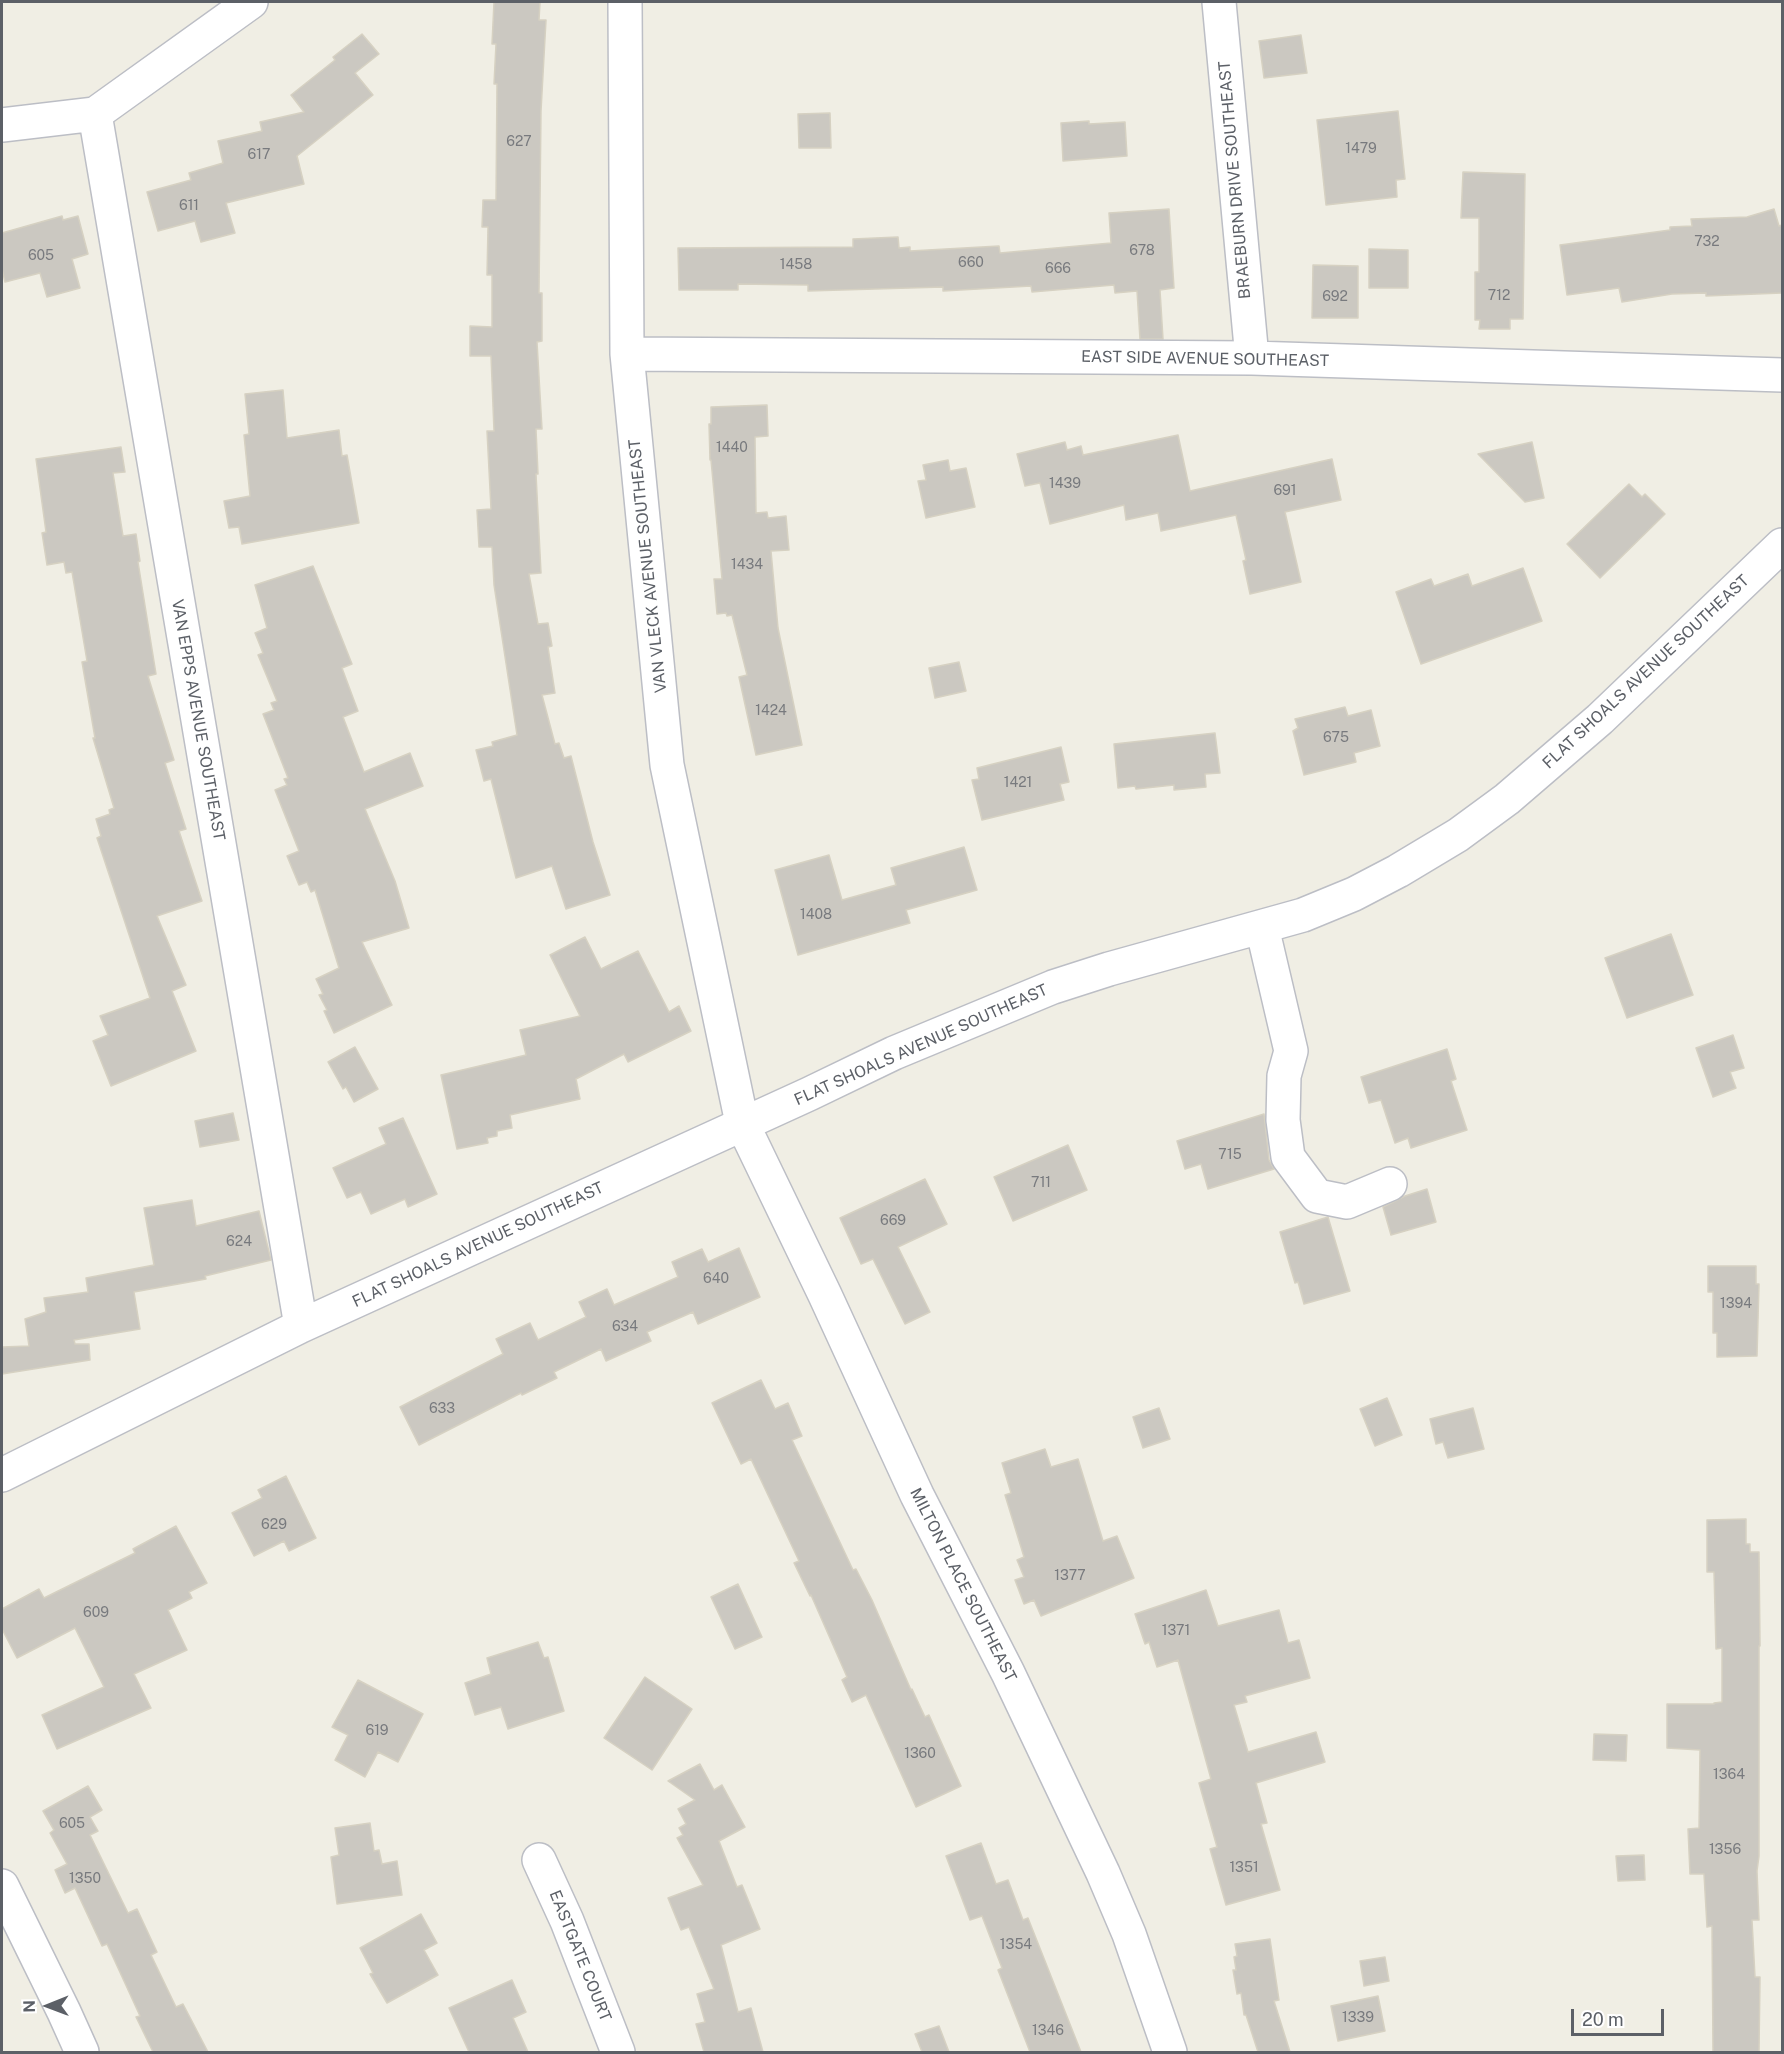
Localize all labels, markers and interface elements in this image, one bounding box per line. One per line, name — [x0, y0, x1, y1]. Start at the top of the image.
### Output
street label: BRAEBURN DRIVE SOUTHEAST — [1215, 60, 1255, 300]
house number: 627 — [506, 134, 532, 150]
house number: 1479 — [1345, 141, 1377, 157]
house number: 617 — [248, 147, 270, 163]
house number: 611 — [179, 198, 199, 214]
house number: 732 — [1694, 234, 1720, 250]
house number: 678 — [1129, 243, 1155, 259]
house number: 605 — [28, 248, 54, 264]
house number: 660 — [958, 255, 984, 271]
house number: 1458 — [780, 257, 812, 273]
house number: 666 — [1045, 261, 1071, 277]
house number: 712 — [1488, 288, 1510, 304]
house number: 692 — [1322, 289, 1348, 305]
street label: EAST SIDE AVENUE SOUTHEAST — [1081, 347, 1329, 371]
street label: VAN VLECK AVENUE SOUTHEAST — [625, 438, 671, 694]
house number: 1440 — [716, 440, 748, 456]
house number: 1439 — [1049, 476, 1081, 492]
house number: 691 — [1273, 483, 1297, 499]
house number: 1434 — [731, 557, 763, 573]
street label: FLAT SHOALS AVENUE SOUTHEAST — [1539, 571, 1753, 773]
street label: VAN EPPS AVENUE SOUTHEAST — [167, 598, 229, 842]
house number: 1424 — [755, 703, 787, 719]
house number: 675 — [1323, 730, 1349, 746]
house number: 1421 — [1004, 775, 1032, 791]
house number: 1408 — [800, 907, 832, 923]
street label: FLAT SHOALS AVENUE SOUTHEAST — [791, 980, 1051, 1110]
house number: 715 — [1218, 1147, 1242, 1163]
house number: 711 — [1031, 1175, 1051, 1191]
street label: FLAT SHOALS AVENUE SOUTHEAST — [349, 1178, 607, 1312]
house number: 669 — [880, 1213, 906, 1229]
house number: 624 — [226, 1234, 252, 1250]
house number: 640 — [703, 1271, 729, 1287]
house number: 1394 — [1720, 1296, 1752, 1312]
house number: 634 — [612, 1319, 638, 1335]
house number: 633 — [429, 1401, 455, 1417]
street label: MILTON PLACE SOUTHEAST — [906, 1485, 1020, 1685]
house number: 629 — [261, 1517, 287, 1533]
house number: 1377 — [1054, 1568, 1086, 1584]
house number: 609 — [83, 1605, 109, 1621]
house number: 1371 — [1162, 1623, 1190, 1639]
house number: 619 — [365, 1723, 389, 1739]
house number: 1360 — [904, 1746, 936, 1762]
house number: 1364 — [1713, 1767, 1745, 1783]
house number: 605 — [59, 1816, 85, 1832]
house number: 1356 — [1709, 1842, 1741, 1858]
house number: 1351 — [1229, 1860, 1259, 1876]
house number: 1350 — [69, 1871, 101, 1887]
street label: EASTGATE COURT — [545, 1888, 615, 2024]
house number: 1354 — [1000, 1937, 1032, 1953]
north arrow — [18, 1976, 78, 2036]
scale bar — [1574, 1997, 1667, 2035]
text: N — [20, 2000, 39, 2013]
text: 20 m — [1582, 2009, 1624, 2030]
house number: 1339 — [1342, 2010, 1374, 2026]
house number: 1346 — [1032, 2023, 1064, 2039]

